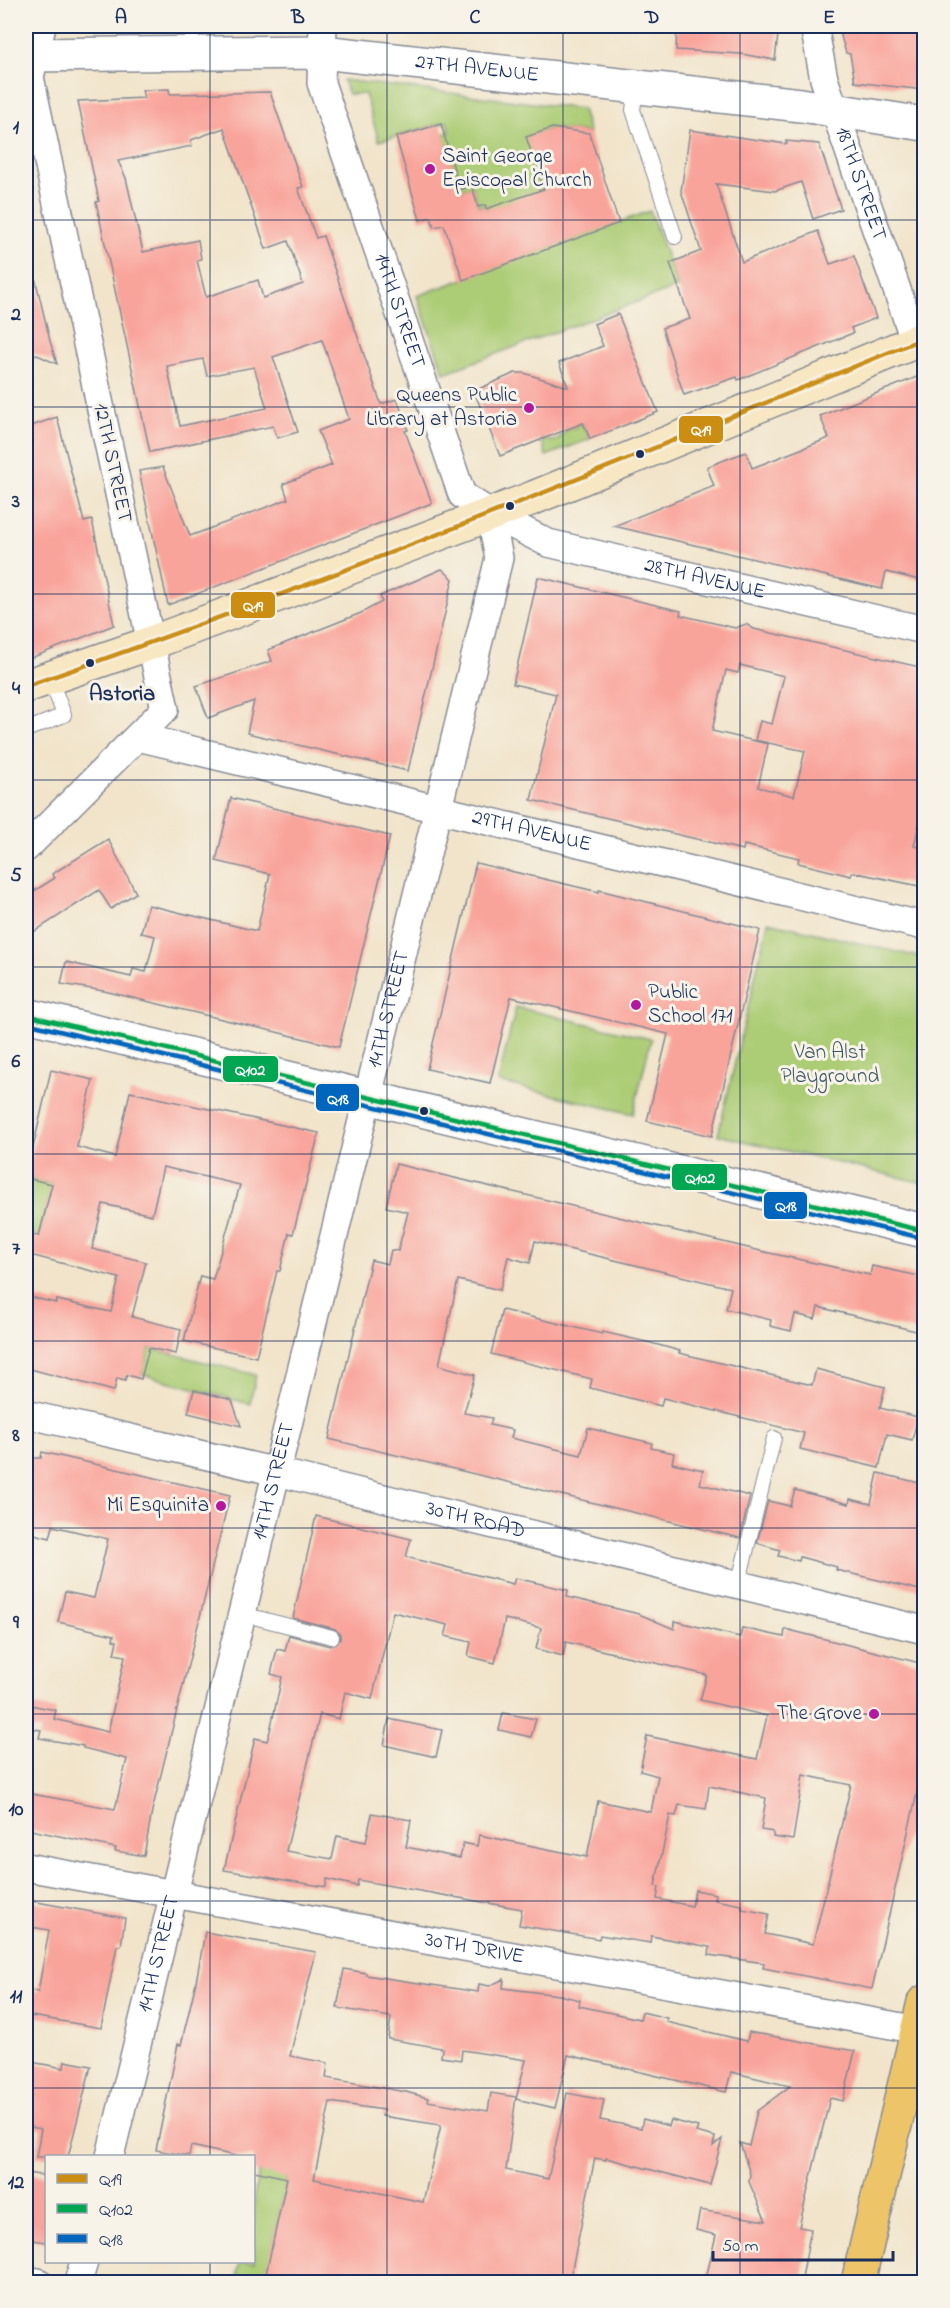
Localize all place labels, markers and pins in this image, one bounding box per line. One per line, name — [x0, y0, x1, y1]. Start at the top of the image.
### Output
place label: Saint George Episcopal Church — [442, 142, 592, 196]
marker: Saint George Episcopal Church — [423, 162, 437, 176]
place label: Queens Public Library at Astoria — [366, 381, 518, 437]
marker: Queens Public Library at Astoria — [522, 401, 536, 415]
unlabelled marker — [634, 448, 646, 460]
unlabelled marker — [504, 500, 516, 512]
unlabelled marker — [84, 657, 96, 669]
place label: Public School 171 — [648, 978, 733, 1032]
marker: Public School 171 — [629, 998, 643, 1012]
unlabelled marker — [418, 1105, 430, 1117]
place label: Mi Esquinita — [107, 1491, 209, 1521]
marker: Mi Esquinita — [214, 1499, 228, 1513]
place label: The Grove — [777, 1699, 863, 1729]
marker: The Grove — [867, 1707, 881, 1721]

